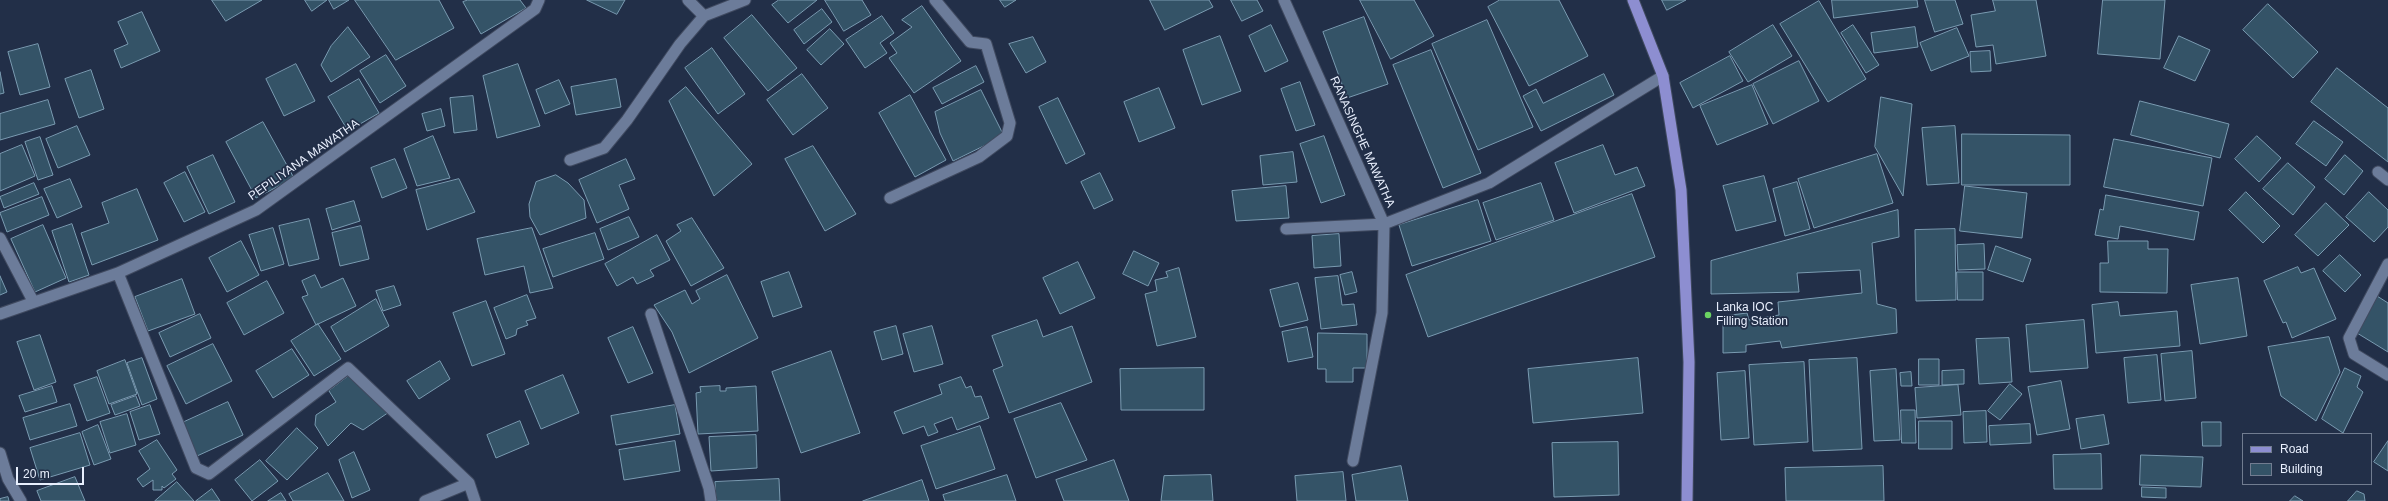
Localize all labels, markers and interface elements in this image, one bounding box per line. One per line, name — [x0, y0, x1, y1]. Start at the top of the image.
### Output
street label: RANASINGHE MAWATHA — [1326, 74, 1398, 210]
street label: PEPILIYANA MAWATHA — [246, 116, 362, 204]
place label: Lanka IOC Filling Station — [1716, 301, 1788, 329]
marker: Lanka IOC Filling Station — [1703, 310, 1713, 320]
legend — [2242, 433, 2372, 485]
text: Road — [2280, 442, 2309, 456]
scale bar — [18, 459, 86, 485]
text: Building — [2280, 462, 2323, 476]
text: 20 m — [23, 467, 50, 481]

